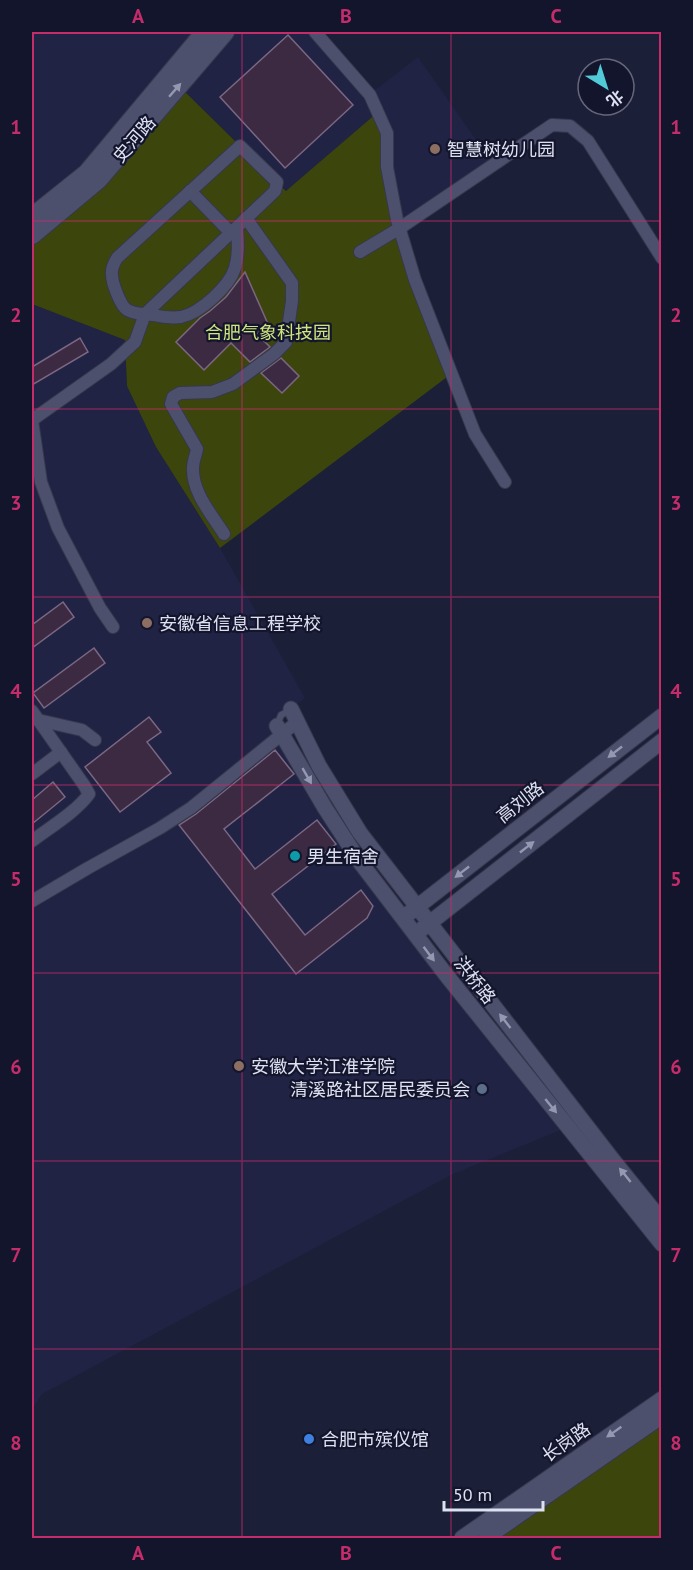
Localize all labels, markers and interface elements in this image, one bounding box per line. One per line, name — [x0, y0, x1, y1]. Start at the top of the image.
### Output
text: A — [132, 3, 145, 29]
text: B — [340, 3, 352, 29]
text: C — [550, 3, 562, 29]
north arrow — [576, 57, 636, 117]
one-way arrow — [169, 82, 182, 98]
text: 北 — [603, 86, 628, 112]
street label: 史河路 — [108, 111, 160, 167]
text: 1 — [10, 114, 22, 140]
text: 1 — [670, 114, 682, 140]
place label: 智慧树幼儿园 — [447, 138, 555, 161]
marker: 智慧树幼儿园 — [428, 142, 442, 156]
text: 2 — [10, 302, 22, 328]
text: 2 — [670, 302, 682, 328]
park label: 合肥气象科技园 — [205, 321, 331, 344]
text: 3 — [10, 490, 22, 516]
text: 3 — [670, 490, 682, 516]
place label: 安徽省信息工程学校 — [159, 612, 321, 635]
marker: 安徽省信息工程学校 — [140, 616, 154, 630]
text: 4 — [10, 678, 22, 704]
text: 4 — [670, 678, 682, 704]
one-way arrow — [608, 746, 623, 758]
one-way arrow — [301, 768, 312, 784]
street label: 高刘路 — [492, 776, 548, 828]
one-way arrow — [519, 840, 535, 853]
place label: 男生宿舍 — [307, 845, 379, 868]
marker: 男生宿舍 — [288, 849, 302, 863]
text: 5 — [10, 866, 22, 892]
one-way arrow — [454, 866, 470, 878]
text: 5 — [670, 866, 682, 892]
one-way arrow — [423, 946, 435, 961]
street label: 洪桥路 — [449, 952, 501, 1008]
one-way arrow — [499, 1014, 511, 1029]
text: 6 — [10, 1054, 22, 1080]
text: 6 — [670, 1054, 682, 1080]
place label: 安徽大学江淮学院 — [251, 1055, 395, 1078]
marker: 安徽大学江淮学院 — [232, 1059, 246, 1073]
place label: 清溪路社区居民委员会 — [290, 1078, 470, 1101]
marker: 清溪路社区居民委员会 — [475, 1082, 489, 1096]
one-way arrow — [544, 1098, 557, 1114]
one-way arrow — [618, 1167, 631, 1183]
text: 7 — [10, 1242, 22, 1268]
text: 7 — [670, 1242, 682, 1268]
street label: 长岗路 — [537, 1417, 595, 1467]
one-way arrow — [606, 1426, 622, 1438]
place label: 合肥市殡仪馆 — [321, 1428, 429, 1451]
text: 8 — [10, 1430, 22, 1456]
text: 8 — [670, 1430, 682, 1456]
marker: 合肥市殡仪馆 — [302, 1432, 316, 1446]
scale bar — [444, 1474, 543, 1512]
text: 50 m — [453, 1483, 492, 1506]
text: A — [132, 1540, 145, 1566]
text: B — [340, 1540, 352, 1566]
text: C — [550, 1540, 562, 1566]

